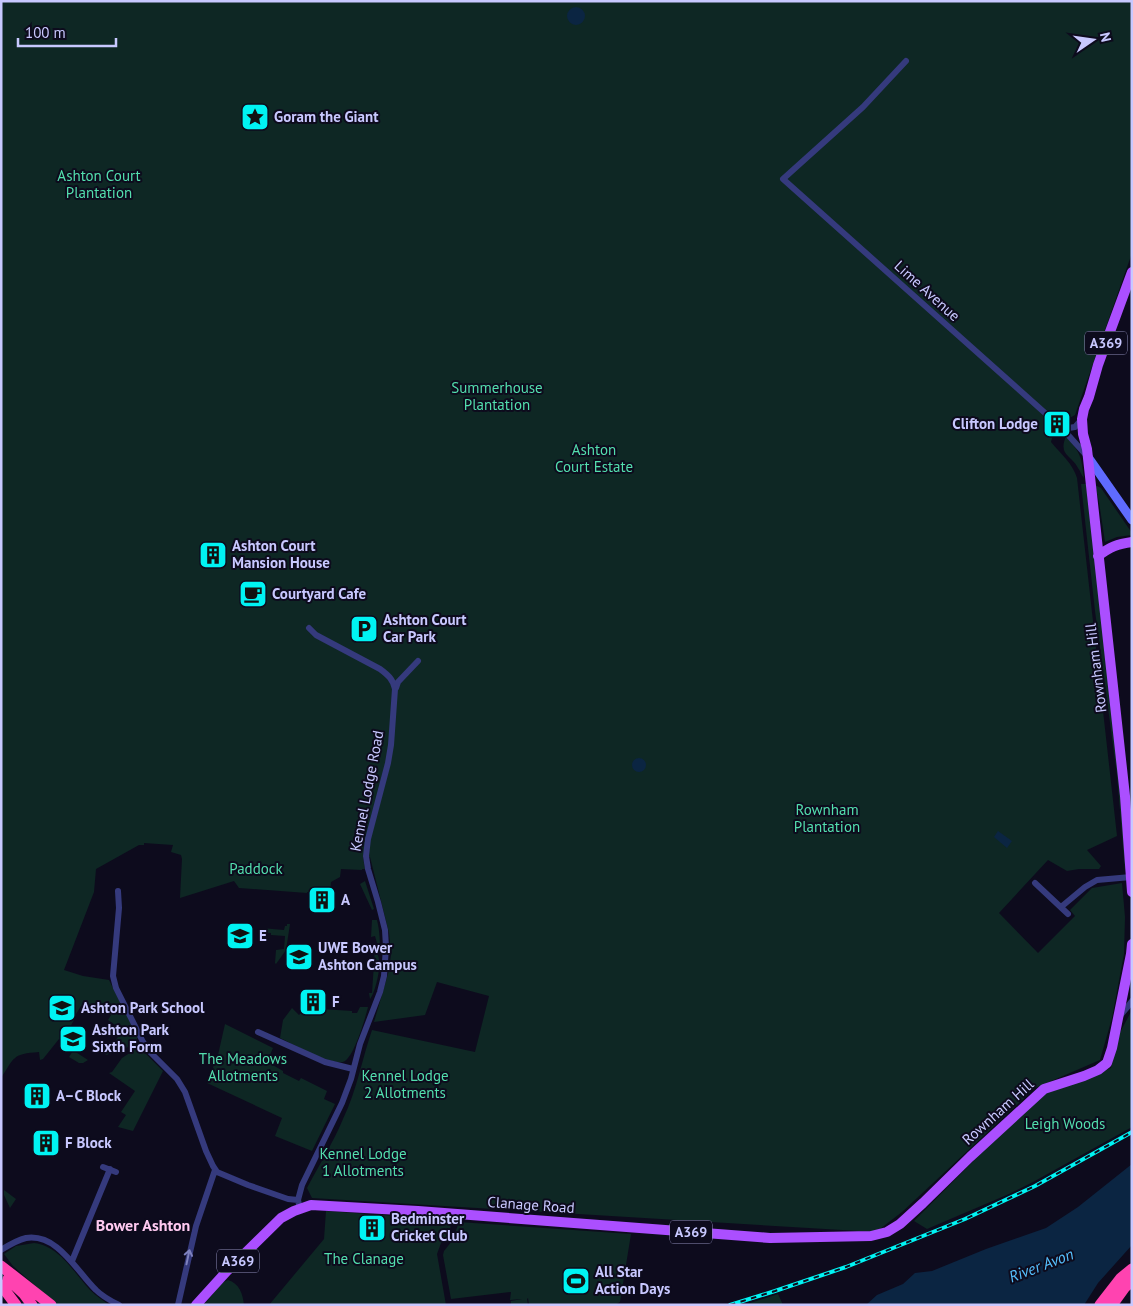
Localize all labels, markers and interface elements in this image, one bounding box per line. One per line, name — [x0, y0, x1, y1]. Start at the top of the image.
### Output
scale bar — [18, 15, 115, 47]
north arrow — [1068, 15, 1118, 65]
text: 100 m — [25, 23, 66, 42]
text: N — [1096, 31, 1115, 44]
place icon: Goram the Giant — [240, 102, 270, 132]
place label: Goram the Giant — [274, 107, 379, 126]
park label: Ashton Court Plantation — [57, 166, 141, 202]
street label: Lime Avenue — [891, 256, 964, 325]
road number: A369 — [1085, 332, 1127, 354]
park label: Summerhouse Plantation — [451, 378, 543, 414]
building icon: Clifton Lodge — [1042, 409, 1072, 439]
place label: Clifton Lodge — [952, 414, 1038, 433]
park label: Ashton Court Estate — [555, 440, 633, 476]
place label: Ashton Court Mansion House — [232, 536, 330, 572]
building icon: Ashton Court Mansion House — [198, 540, 228, 570]
cafe icon: Courtyard Cafe — [238, 579, 268, 609]
place label: Courtyard Cafe — [272, 584, 367, 603]
place label: Ashton Court Car Park — [383, 610, 467, 646]
parking icon: Ashton Court Car Park — [349, 614, 379, 644]
street label: Rownham Hill — [1081, 622, 1110, 714]
street label: Kennel Lodge Road — [345, 729, 388, 853]
park label: Rownham Plantation — [794, 800, 860, 836]
park label: Paddock — [229, 859, 284, 878]
building icon: A — [307, 885, 337, 915]
place label: A — [341, 890, 351, 909]
school or university icon: E — [225, 921, 255, 951]
place label: E — [259, 926, 267, 945]
place label: UWE Bower Ashton Campus — [318, 938, 417, 974]
school or university icon: UWE Bower Ashton Campus — [284, 942, 314, 972]
building icon: F — [298, 987, 328, 1017]
place label: F — [332, 992, 340, 1011]
school or university icon: Ashton Park School — [47, 993, 77, 1023]
place label: Ashton Park School — [81, 998, 205, 1017]
place label: Ashton Park Sixth Form — [92, 1020, 170, 1056]
school or university icon: Ashton Park Sixth Form — [58, 1024, 88, 1054]
park label: The Meadows Allotments — [199, 1049, 287, 1085]
park label: Kennel Lodge 2 Allotments — [361, 1066, 449, 1102]
street label: Rownham Hill — [958, 1074, 1038, 1149]
building icon: A–C Block — [22, 1081, 52, 1111]
place label: A–C Block — [56, 1086, 122, 1105]
park label: Leigh Woods — [1025, 1114, 1105, 1133]
building icon: F Block — [31, 1128, 61, 1158]
place label: F Block — [65, 1133, 112, 1152]
park label: Kennel Lodge 1 Allotments — [319, 1144, 407, 1180]
street label: Clanage Road — [487, 1192, 575, 1217]
place label: Bedminster Cricket Club — [391, 1209, 468, 1245]
building icon: Bedminster Cricket Club — [357, 1213, 387, 1243]
district label: Bower Ashton — [96, 1215, 190, 1235]
road number: A369 — [670, 1220, 712, 1244]
water label: River Avon — [1006, 1243, 1076, 1287]
park label: The Clanage — [324, 1249, 404, 1268]
one-way arrow — [184, 1250, 194, 1266]
road number: A369 — [217, 1250, 259, 1272]
place label: All Star Action Days — [595, 1262, 670, 1298]
sports icon: All Star Action Days — [561, 1266, 591, 1296]

